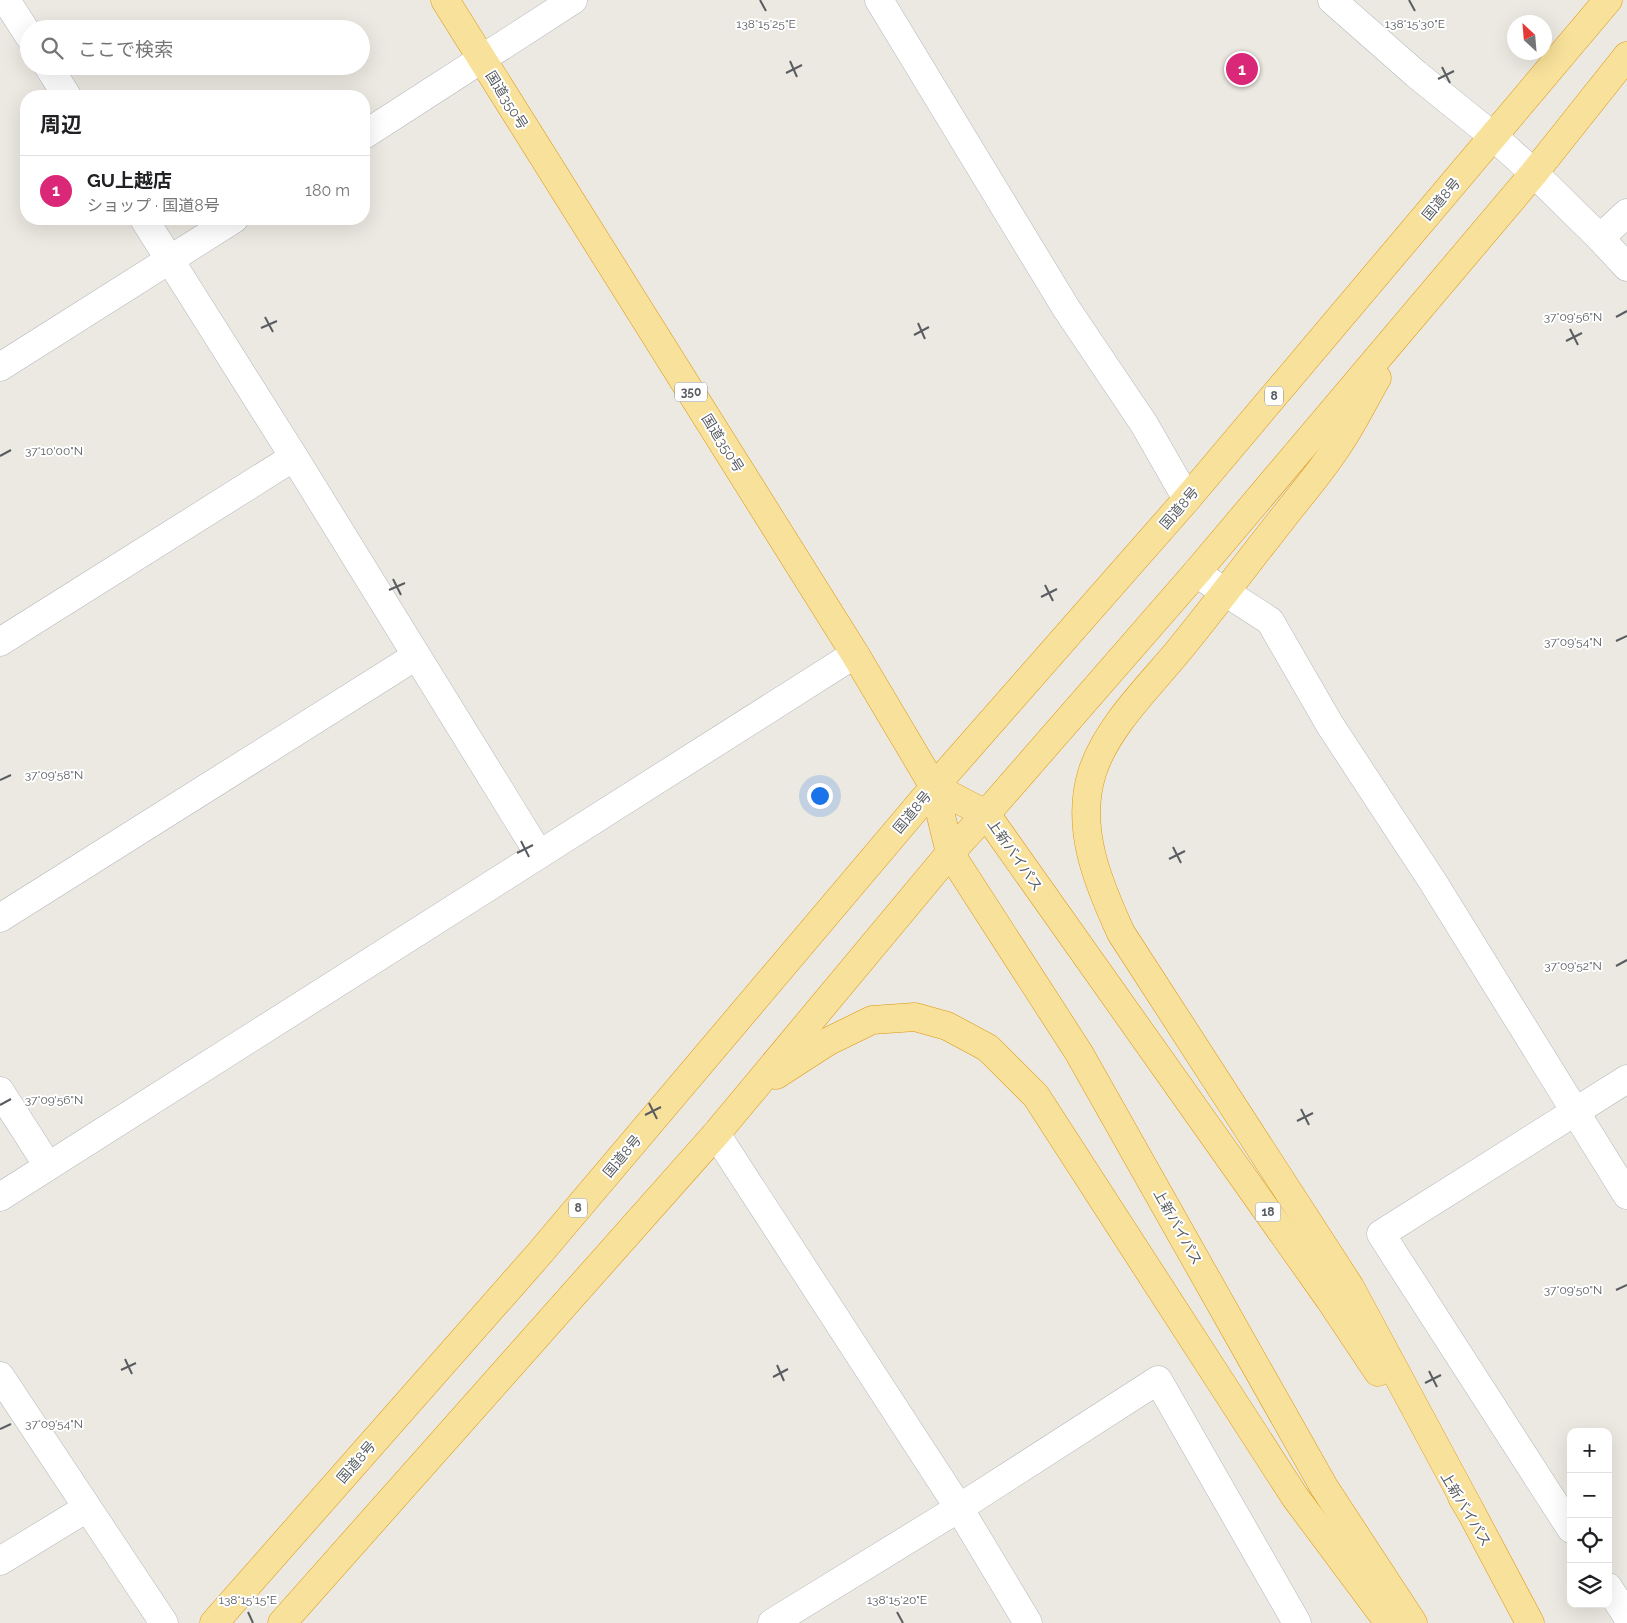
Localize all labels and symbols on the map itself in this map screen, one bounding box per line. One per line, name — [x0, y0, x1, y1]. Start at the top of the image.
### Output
north arrow — [1507, 15, 1552, 60]
text: 138°15'25"E — [736, 17, 796, 31]
text: 138°15'30"E — [1385, 17, 1445, 31]
pin: 1 — [1226, 50, 1258, 88]
street label: 国道350号 — [483, 68, 531, 132]
street label: 国道8号 — [1419, 175, 1463, 223]
text: 37°09'56"N — [1544, 310, 1602, 324]
road number: 350 — [675, 382, 707, 402]
road number: 8 — [1265, 386, 1283, 406]
street label: 国道350号 — [699, 411, 747, 475]
text: 37°10'00"N — [25, 444, 83, 458]
street label: 国道8号 — [1156, 484, 1202, 532]
text: 37°09'54"N — [1544, 635, 1602, 649]
text: 37°09'58"N — [25, 768, 83, 782]
your location — [807, 783, 833, 809]
street label: 国道8号 — [890, 788, 934, 836]
street label: 上新バイパス — [984, 816, 1046, 894]
text: 37°09'52"N — [1544, 959, 1602, 973]
text: 37°09'56"N — [25, 1093, 83, 1107]
street label: 国道8号 — [600, 1132, 644, 1180]
street label: 上新バイパス — [1151, 1187, 1205, 1267]
road number: 8 — [569, 1198, 587, 1218]
road number: 18 — [1256, 1202, 1280, 1222]
text: 37°09'50"N — [1544, 1283, 1602, 1297]
text: 37°09'54"N — [25, 1417, 83, 1431]
street label: 国道8号 — [333, 1438, 379, 1486]
street label: 上新バイパス — [1438, 1469, 1494, 1549]
text: 138°15'15"E — [219, 1593, 277, 1607]
text: 138°15'20"E — [867, 1593, 927, 1607]

